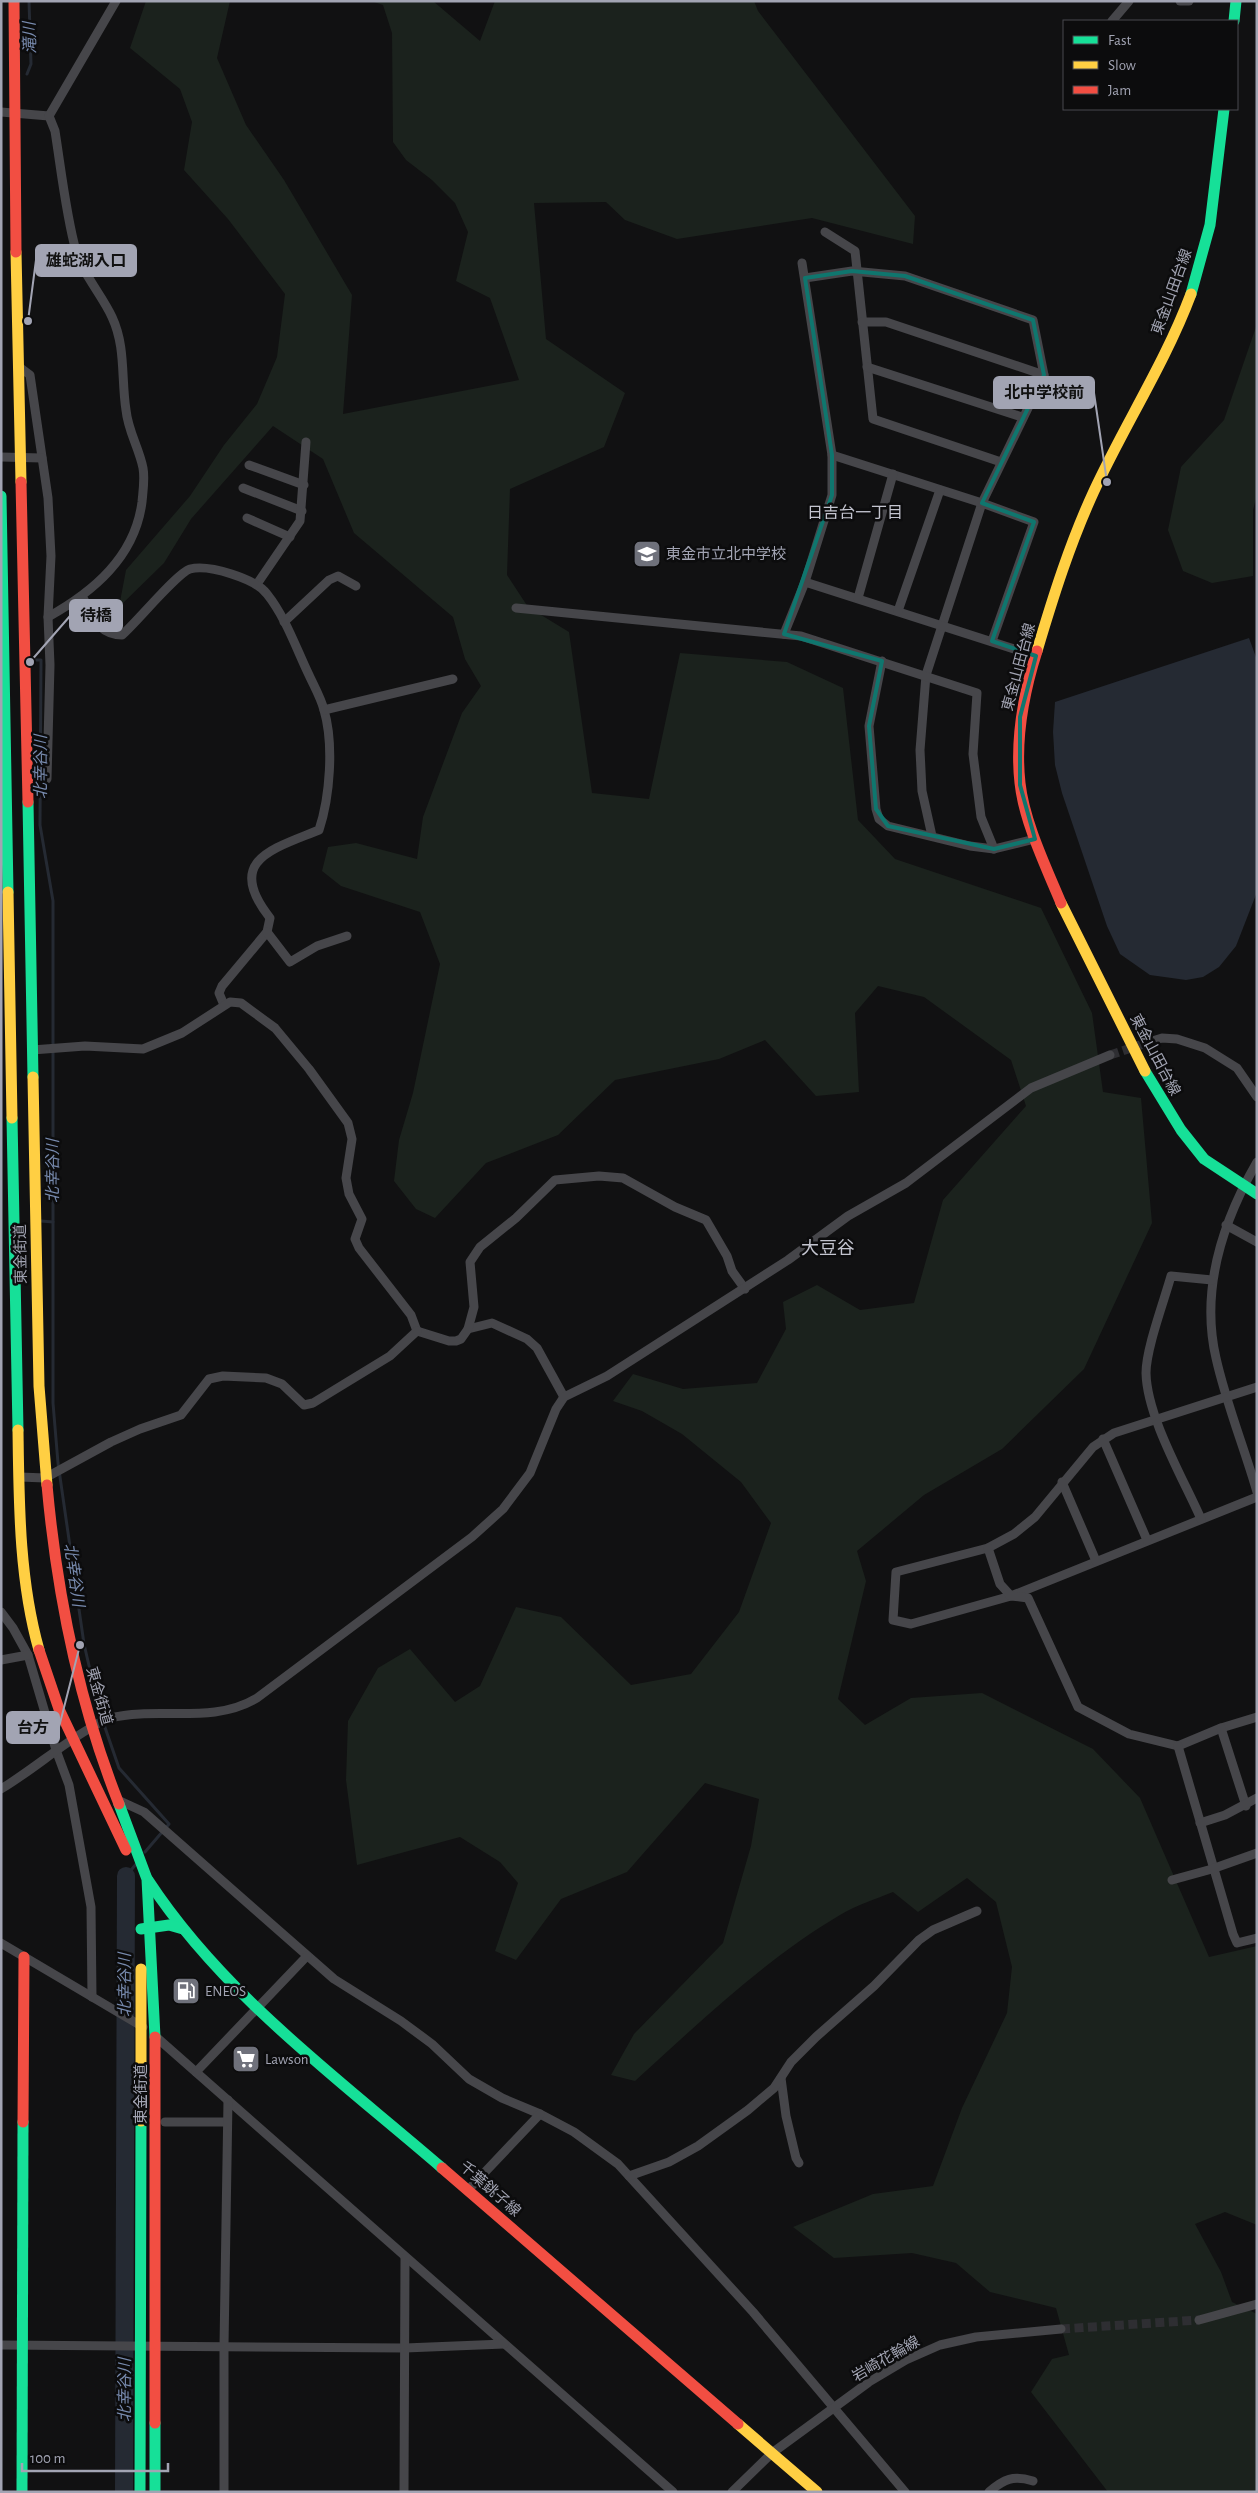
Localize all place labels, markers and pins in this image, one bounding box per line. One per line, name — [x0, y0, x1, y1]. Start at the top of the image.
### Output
callout: 雄蛇湖入口 — [36, 245, 136, 276]
callout: 北中学校前 — [994, 377, 1094, 408]
school or university icon: 東金市立北中学校 — [632, 539, 662, 569]
place label: 東金市立北中学校 — [666, 545, 786, 562]
callout: 待橋 — [70, 600, 122, 631]
callout: 台方 — [7, 1712, 59, 1743]
fuel station icon: ENEOS — [171, 1976, 201, 2006]
place label: ENEOS — [205, 1984, 246, 1999]
supermarket icon: Lawson — [231, 2044, 261, 2074]
place label: Lawson — [265, 2052, 309, 2067]

